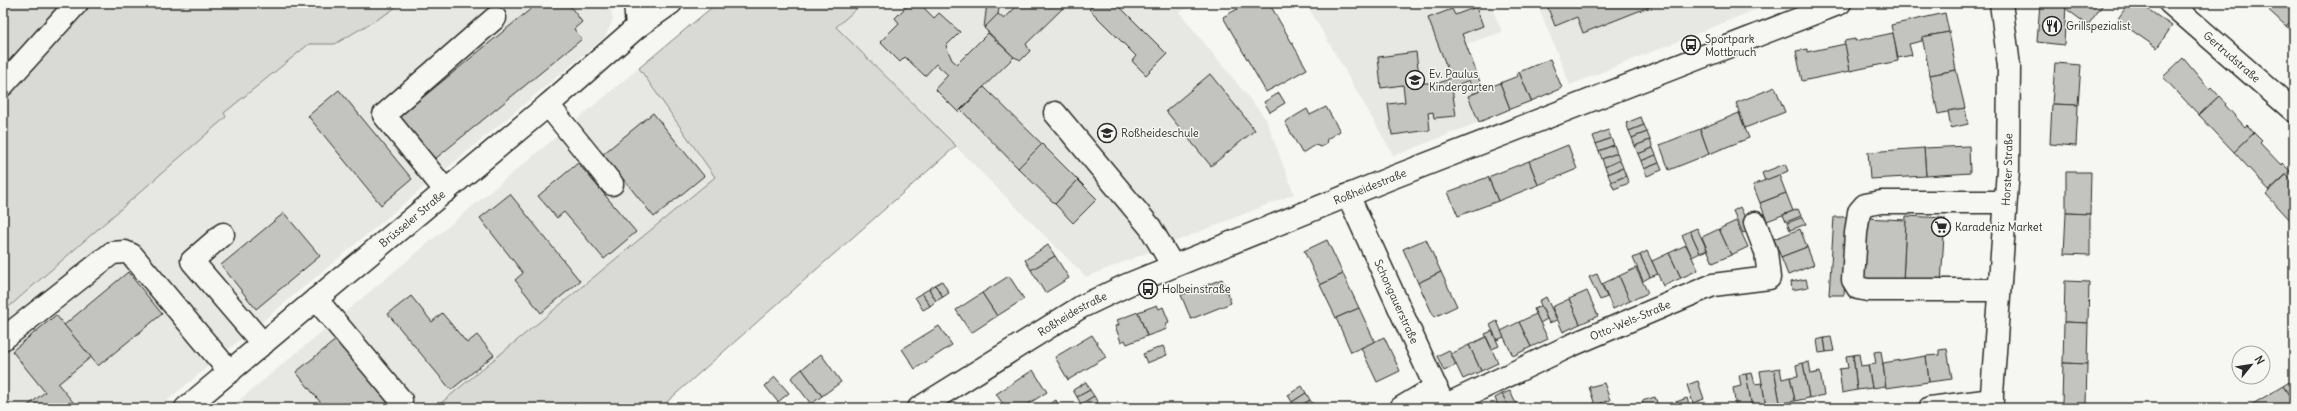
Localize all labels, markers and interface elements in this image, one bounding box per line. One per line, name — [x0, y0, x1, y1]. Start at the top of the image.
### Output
restaurant icon: Grillspezialist — [2041, 15, 2063, 37]
place label: Grillspezialist — [2066, 19, 2131, 33]
street label: Gertrudstraße — [2201, 28, 2263, 85]
place label: Sportpark Mottbruch — [1705, 32, 1756, 59]
bus stop icon: Sportpark Mottbruch — [1680, 34, 1702, 56]
place label: Ev. Paulus Kindergarten — [1429, 67, 1494, 94]
school or university icon: Ev. Paulus Kindergarten — [1404, 69, 1426, 91]
school or university icon: Roßheideschule — [1096, 122, 1118, 144]
place label: Roßheideschule — [1121, 126, 1199, 140]
street label: Horster Straße — [1998, 133, 2015, 206]
street label: Roßheidestraße — [1331, 166, 1408, 208]
street label: Brüsseler Straße — [376, 187, 448, 250]
supermarket icon: Karadeniz Market — [1930, 216, 1952, 238]
place label: Karadeniz Market — [1955, 220, 2043, 234]
street label: Schongauerstraße — [1371, 257, 1422, 346]
bus stop icon: Holbeinstraße — [1137, 278, 1159, 300]
place label: Holbeinstraße — [1162, 282, 1231, 296]
street label: Roßheidestraße — [1035, 289, 1109, 339]
street label: Otto-Wels-Straße — [1588, 297, 1673, 344]
north arrow — [2231, 345, 2271, 385]
text: N — [2252, 353, 2268, 367]

